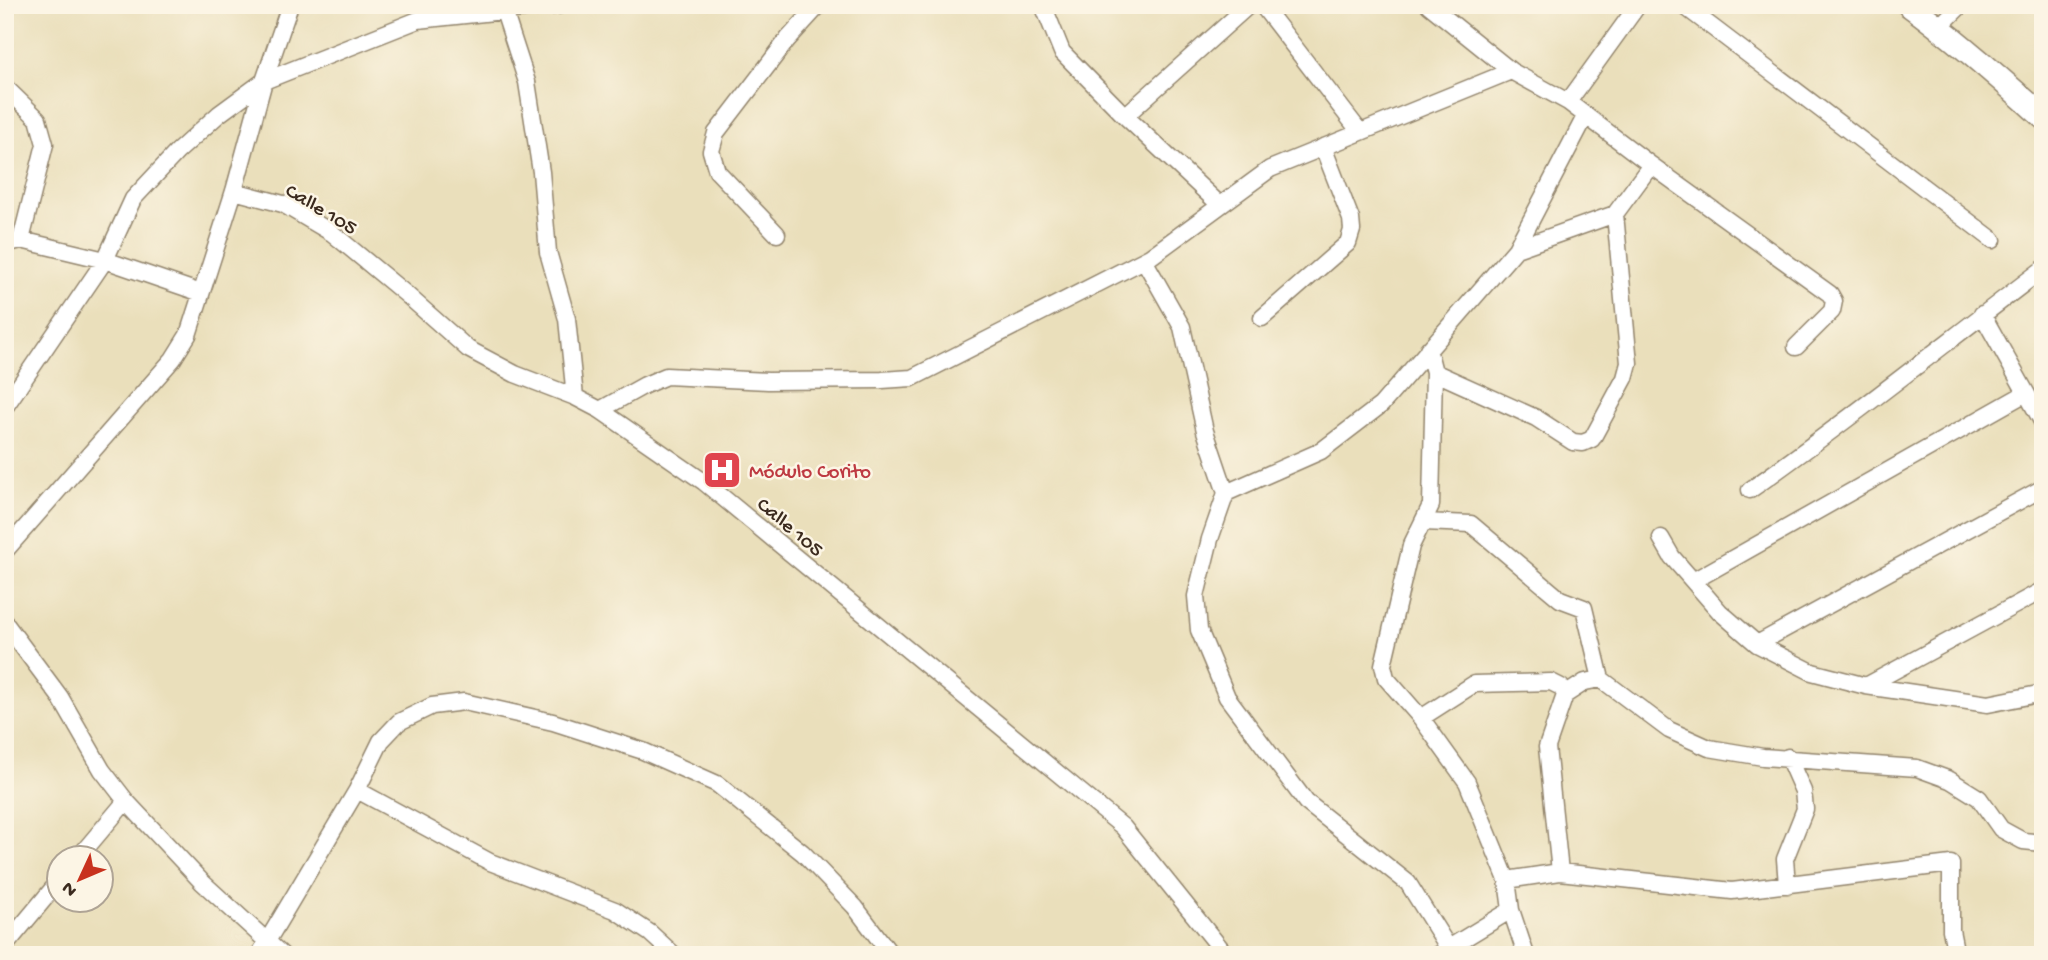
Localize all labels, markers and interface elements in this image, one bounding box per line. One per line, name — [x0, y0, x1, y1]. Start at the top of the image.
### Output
street label: Calle 105 — [280, 180, 361, 242]
hospital icon: Módulo Corito — [701, 449, 743, 491]
place label: Módulo Corito — [749, 461, 871, 486]
street label: Calle 105 — [750, 494, 827, 564]
north arrow — [46, 844, 116, 914]
text: N — [58, 876, 83, 901]

